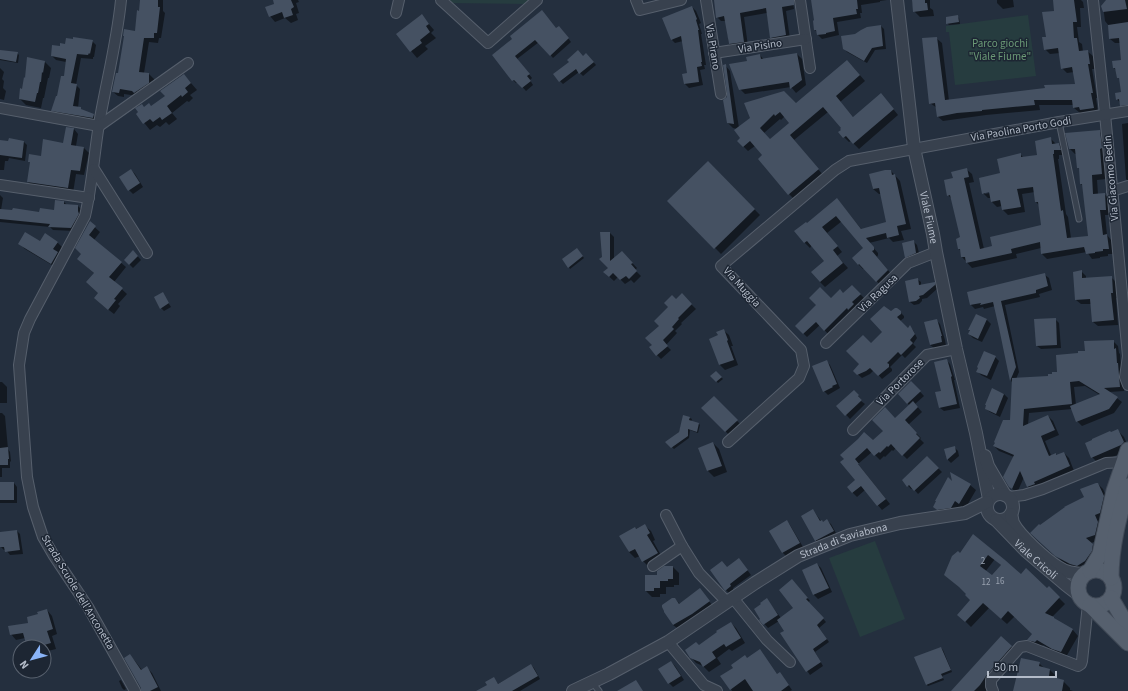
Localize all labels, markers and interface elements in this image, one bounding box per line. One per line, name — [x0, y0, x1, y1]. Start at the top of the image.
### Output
street label: Via Pirano — [702, 23, 724, 71]
street label: Via Pisino — [737, 35, 783, 57]
park label: Parco giochi "Viale Fiume" — [969, 36, 1031, 64]
street label: Via Paolina Porto Godi — [970, 113, 1072, 145]
street label: Via Giacomo Bedin — [1100, 135, 1122, 221]
street label: Viale Fiume — [916, 190, 942, 245]
street label: Via Muggia — [720, 264, 764, 310]
street label: Via Ragusa — [855, 270, 901, 316]
street label: Via Portorose — [873, 355, 927, 409]
street label: Strada di Saviabona — [797, 519, 889, 562]
street label: Strada Scuole dell'Anconetta — [38, 532, 118, 652]
street label: Viale Cricoli — [1011, 536, 1061, 582]
house number: 2 — [981, 555, 986, 568]
house number: 16 — [996, 575, 1005, 588]
house number: 12 — [982, 576, 991, 589]
north arrow — [12, 639, 52, 679]
scale bar — [988, 653, 1056, 679]
text: N — [16, 657, 33, 672]
text: 50 m — [994, 659, 1018, 676]

